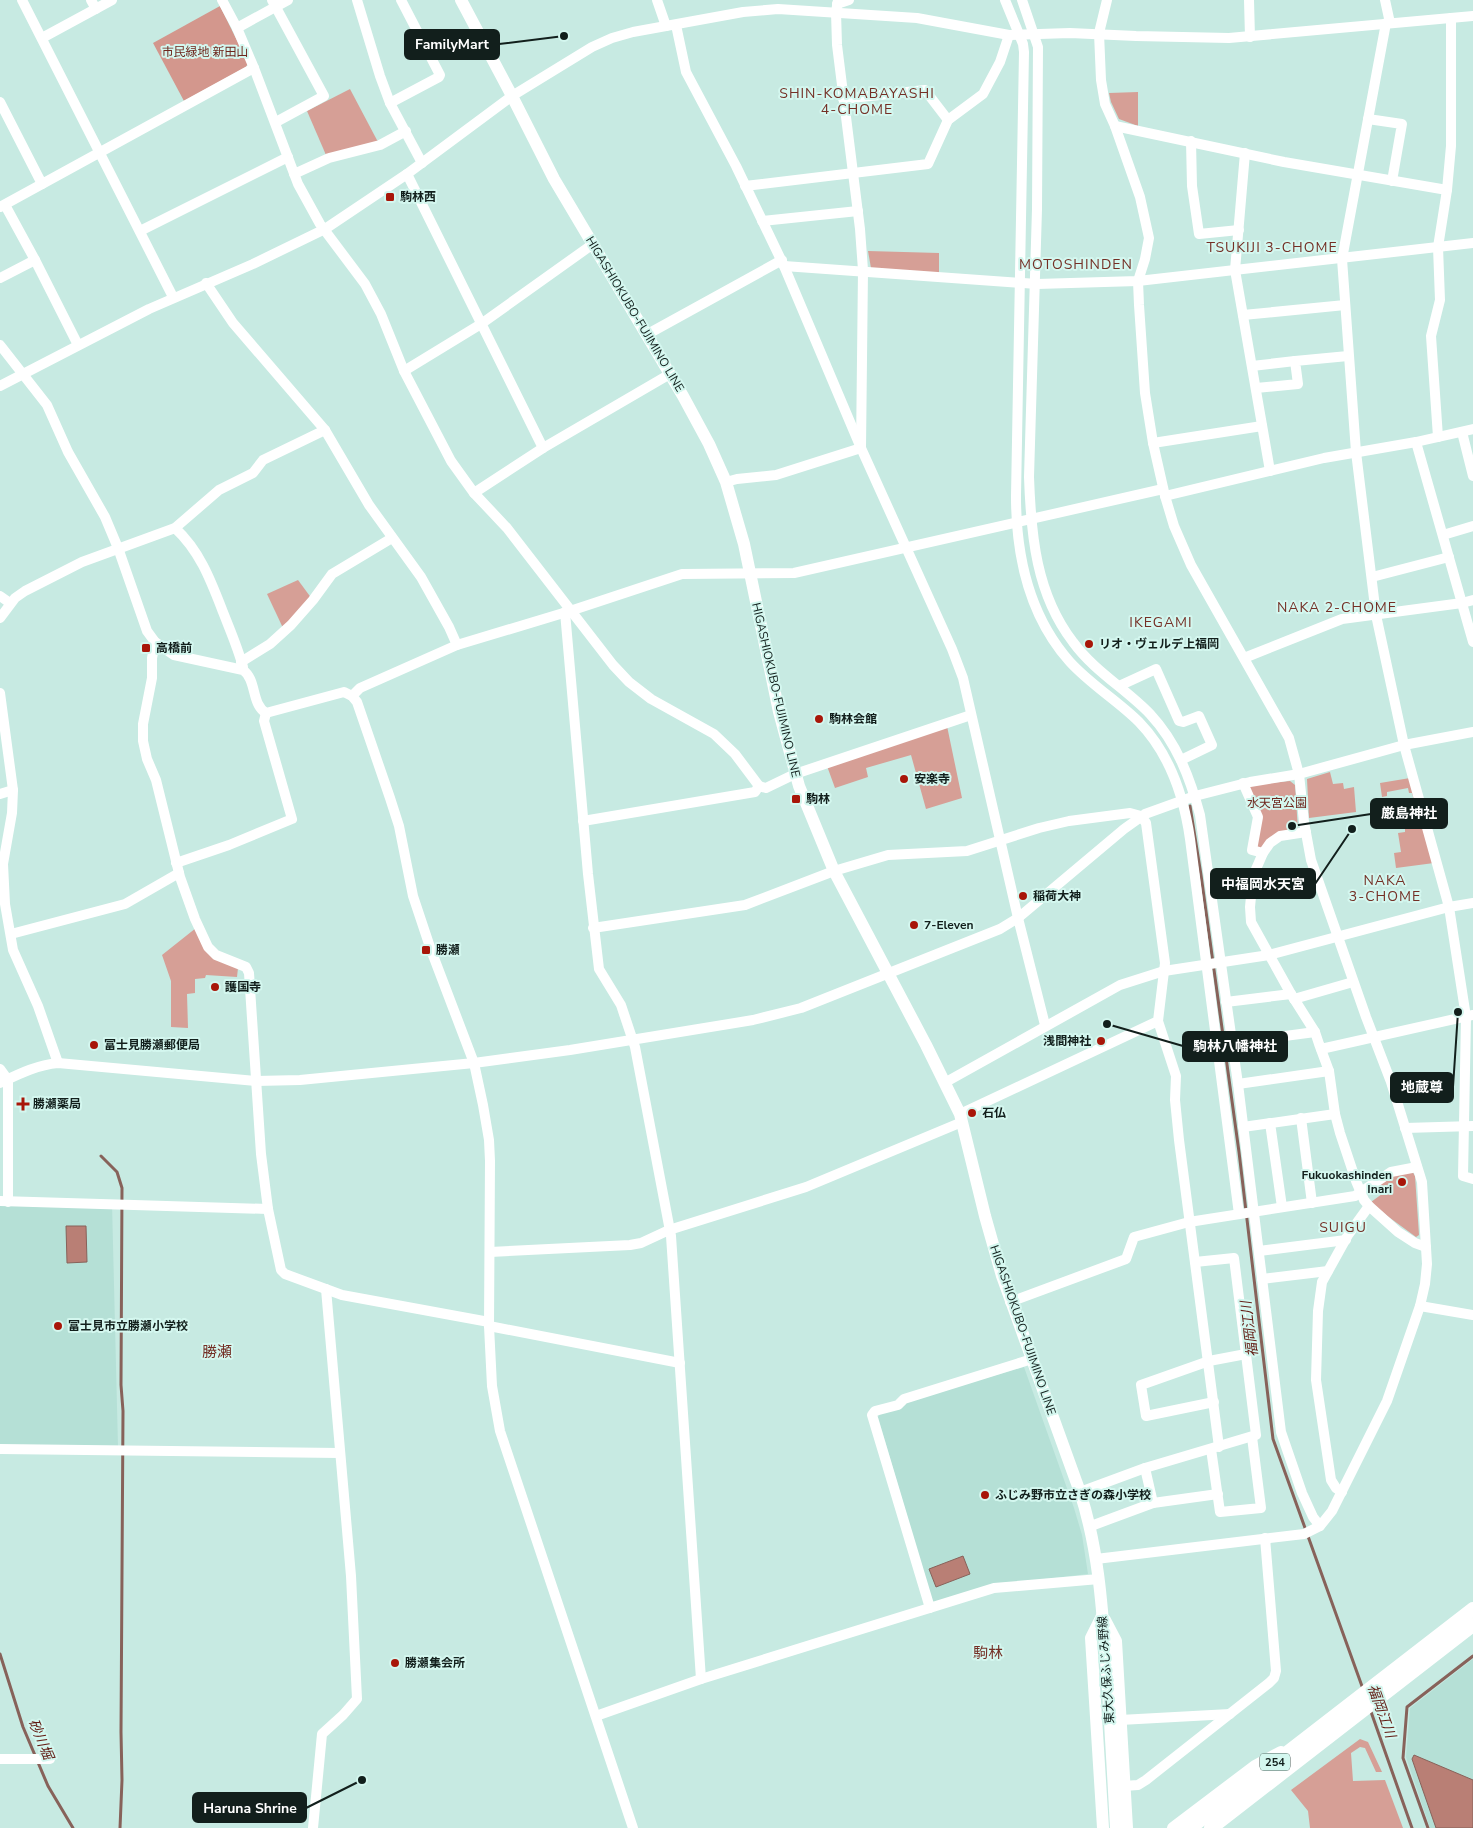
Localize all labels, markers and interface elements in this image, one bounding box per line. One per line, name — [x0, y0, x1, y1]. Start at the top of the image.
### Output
callout: FamilyMart — [405, 30, 499, 59]
text: FamilyMart — [415, 35, 490, 54]
park label: 市民緑地 新田山 — [161, 44, 249, 60]
district label: SHIN-KOMABAYASHI 4-CHOME — [779, 84, 935, 119]
place label: 駒林西 — [400, 189, 436, 205]
marker: 駒林西 — [384, 191, 396, 203]
street label: HIGASHIOKUBO-FUJIMINO LINE — [582, 233, 688, 395]
district label: TSUKIJI 3-CHOME — [1206, 238, 1338, 257]
district label: MOTOSHINDEN — [1019, 255, 1133, 274]
district label: NAKA 2-CHOME — [1277, 598, 1397, 617]
street label: HIGASHIOKUBO-FUJIMINO LINE — [748, 601, 804, 779]
district label: IKEGAMI — [1129, 613, 1193, 632]
place label: リオ・ヴェルデ上福岡 — [1099, 636, 1219, 652]
marker: リオ・ヴェルデ上福岡 — [1083, 638, 1095, 650]
place label: 高橋前 — [156, 640, 192, 656]
marker: 高橋前 — [140, 642, 152, 654]
place label: 駒林会館 — [829, 711, 877, 727]
marker: 駒林会館 — [813, 713, 825, 725]
place label: 安楽寺 — [914, 771, 950, 787]
marker: 安楽寺 — [898, 773, 910, 785]
place label: 駒林 — [806, 791, 830, 807]
marker: 駒林 — [790, 793, 802, 805]
park label: 水天宮公園 — [1247, 795, 1307, 811]
callout: 厳島神社 — [1371, 799, 1447, 828]
text: 厳島神社 — [1381, 804, 1437, 823]
callout: 中福岡水天宮 — [1211, 869, 1315, 898]
district label: NAKA 3-CHOME — [1349, 871, 1421, 906]
text: 中福岡水天宮 — [1221, 875, 1305, 894]
place label: 稲荷大神 — [1033, 888, 1081, 904]
marker: 稲荷大神 — [1017, 890, 1029, 902]
place label: 7-Eleven — [924, 917, 973, 933]
marker: 7-Eleven — [908, 919, 920, 931]
place label: 勝瀬 — [436, 942, 460, 958]
marker: 勝瀬 — [420, 944, 432, 956]
place label: 護国寺 — [225, 979, 261, 995]
marker: 護国寺 — [209, 981, 221, 993]
callout: 駒林八幡神社 — [1183, 1032, 1287, 1061]
place label: 浅間神社 — [1043, 1033, 1091, 1049]
marker: 浅間神社 — [1095, 1035, 1107, 1047]
place label: 富士見勝瀬郵便局 — [104, 1037, 200, 1053]
text: 駒林八幡神社 — [1193, 1037, 1277, 1056]
marker: 富士見勝瀬郵便局 — [88, 1039, 100, 1051]
callout: 地蔵尊 — [1391, 1073, 1453, 1102]
text: 地蔵尊 — [1401, 1078, 1443, 1097]
place label: 勝瀬薬局 — [33, 1096, 81, 1112]
marker: 勝瀬薬局 — [17, 1098, 29, 1110]
place label: 石仏 — [982, 1105, 1006, 1121]
marker: 石仏 — [966, 1107, 978, 1119]
place label: Fukuokashinden Inari — [1302, 1167, 1392, 1197]
marker: Fukuokashinden Inari — [1396, 1176, 1408, 1188]
district label: SUIGU — [1319, 1218, 1367, 1237]
street label: HIGASHIOKUBO-FUJIMINO LINE — [986, 1243, 1060, 1417]
water label: 福岡江川 — [1236, 1298, 1262, 1358]
place label: 富士見市立勝瀬小学校 — [68, 1318, 188, 1334]
marker: 富士見市立勝瀬小学校 — [52, 1320, 64, 1332]
district label: 勝瀬 — [202, 1342, 232, 1362]
place label: ふじみ野市立さぎの森小学校 — [995, 1487, 1151, 1503]
marker: ふじみ野市立さぎの森小学校 — [979, 1489, 991, 1501]
street label: 東大久保ふじみ野線 — [1094, 1616, 1118, 1724]
district label: 駒林 — [973, 1643, 1003, 1663]
place label: 勝瀬集会所 — [405, 1655, 465, 1671]
marker: 勝瀬集会所 — [389, 1657, 401, 1669]
water label: 福岡江川 — [1363, 1682, 1401, 1743]
water label: 砂川堀 — [24, 1716, 58, 1764]
road number: 254 — [1260, 1754, 1290, 1770]
callout: Haruna Shrine — [193, 1793, 306, 1822]
text: Haruna Shrine — [203, 1799, 297, 1818]

